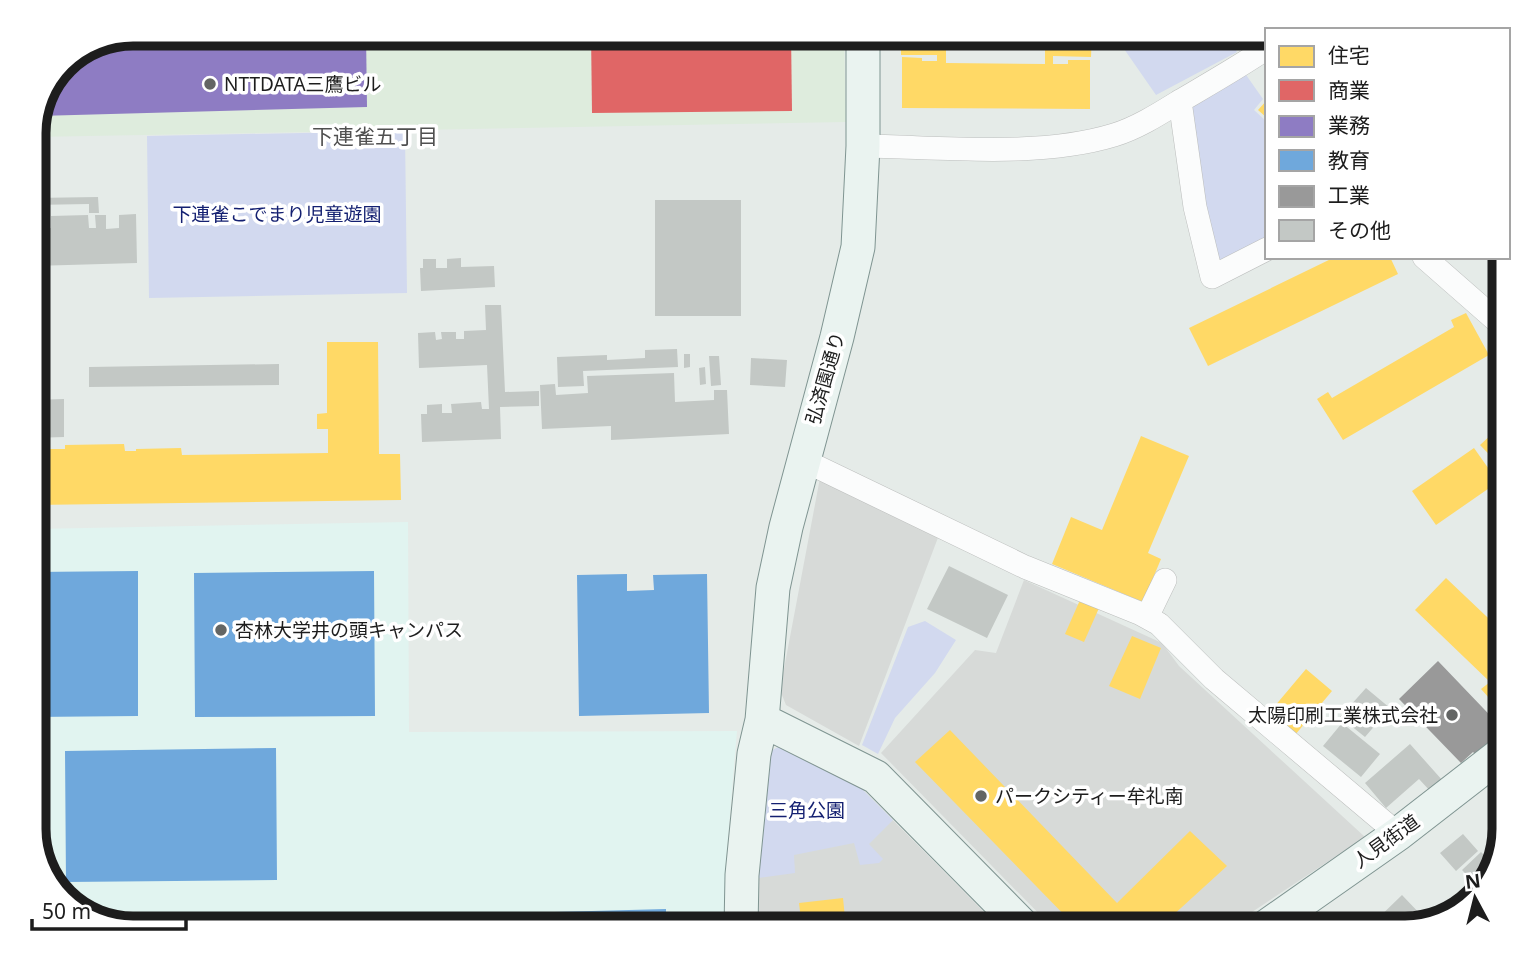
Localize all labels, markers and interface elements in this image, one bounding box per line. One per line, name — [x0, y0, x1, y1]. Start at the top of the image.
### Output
legend — [1265, 28, 1510, 259]
text: 住宅 — [1328, 41, 1370, 69]
place label: NTTDATA三鷹ビル — [224, 71, 382, 97]
marker: NTTDATA三鷹ビル — [202, 76, 218, 92]
text: 商業 — [1328, 76, 1370, 104]
text: 業務 — [1328, 111, 1370, 139]
district label: 下連雀五丁目 — [312, 122, 438, 150]
text: 教育 — [1328, 146, 1370, 174]
text: 工業 — [1328, 181, 1370, 209]
park label: 下連雀こでまり児童遊園 — [172, 201, 382, 227]
text: その他 — [1328, 216, 1391, 244]
street label: 弘済園通り — [799, 329, 851, 427]
place label: 杏林大学井の頭キャンパス — [235, 617, 463, 643]
marker: 杏林大学井の頭キャンパス — [213, 622, 229, 638]
place label: 太陽印刷工業株式会社 — [1248, 702, 1438, 728]
marker: 太陽印刷工業株式会社 — [1444, 707, 1460, 723]
place label: パークシティー牟礼南 — [995, 783, 1184, 809]
marker: パークシティー牟礼南 — [973, 788, 989, 804]
park label: 三角公園 — [769, 797, 845, 823]
street label: 人見街道 — [1348, 808, 1424, 874]
north arrow — [1440, 863, 1510, 933]
text: N — [1464, 867, 1482, 895]
scale bar — [32, 888, 186, 932]
text: 50 m — [42, 897, 91, 925]

